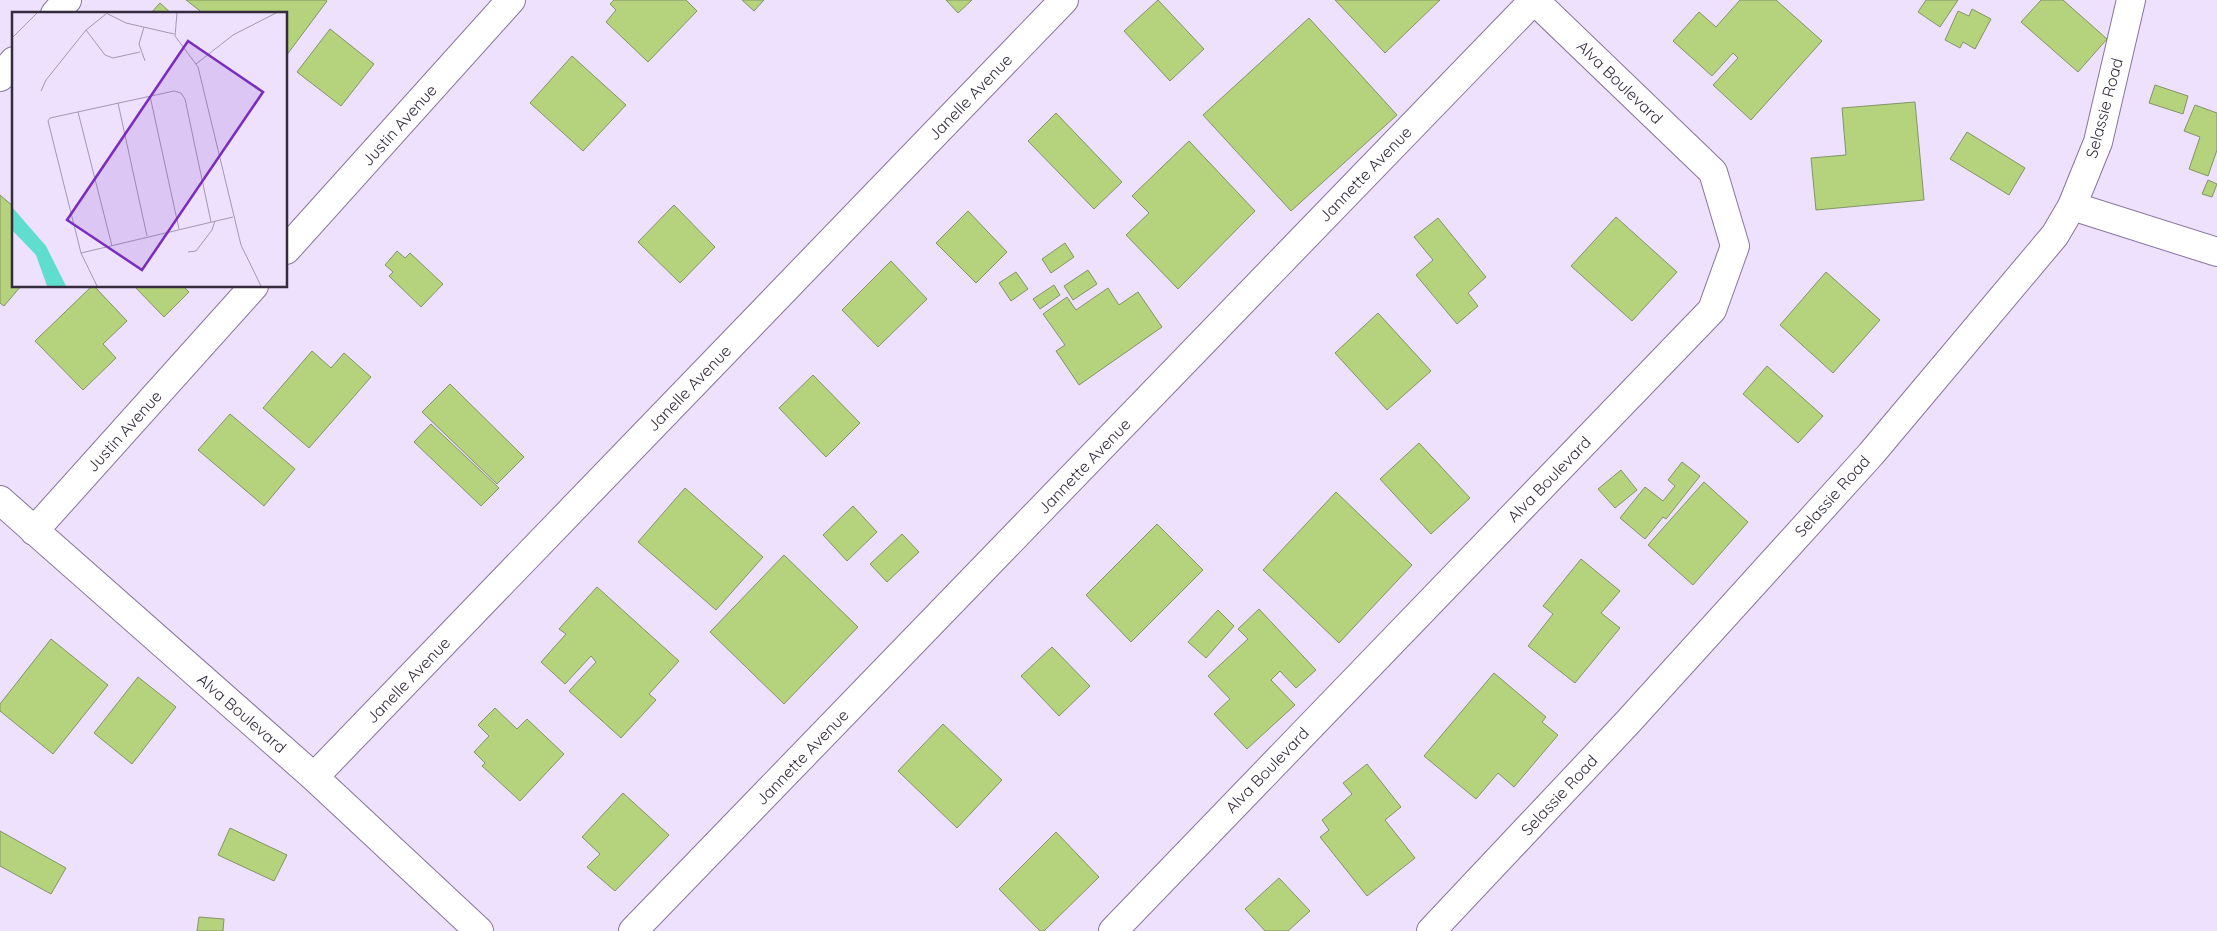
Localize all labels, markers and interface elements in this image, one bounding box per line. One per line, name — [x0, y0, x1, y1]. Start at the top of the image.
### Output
inset map — [12, 12, 288, 288]
street label: Alva Boulevard — [1573, 36, 1667, 128]
street label: Janelle Avenue — [924, 50, 1016, 144]
street label: Selassie Road — [2081, 56, 2127, 160]
street label: Justin Avenue — [357, 80, 441, 170]
street label: Jannette Avenue — [1314, 122, 1416, 226]
street label: Janelle Avenue — [643, 341, 735, 435]
street label: Justin Avenue — [82, 386, 166, 476]
street label: Jannette Avenue — [1033, 414, 1135, 518]
street label: Alva Boulevard — [1503, 432, 1595, 526]
street label: Selassie Road — [1790, 451, 1874, 541]
street label: Janelle Avenue — [362, 633, 454, 727]
street label: Alva Boulevard — [193, 669, 291, 757]
street label: Jannette Avenue — [751, 705, 853, 809]
street label: Alva Boulevard — [1221, 723, 1313, 817]
street label: Selassie Road — [1517, 751, 1601, 839]

